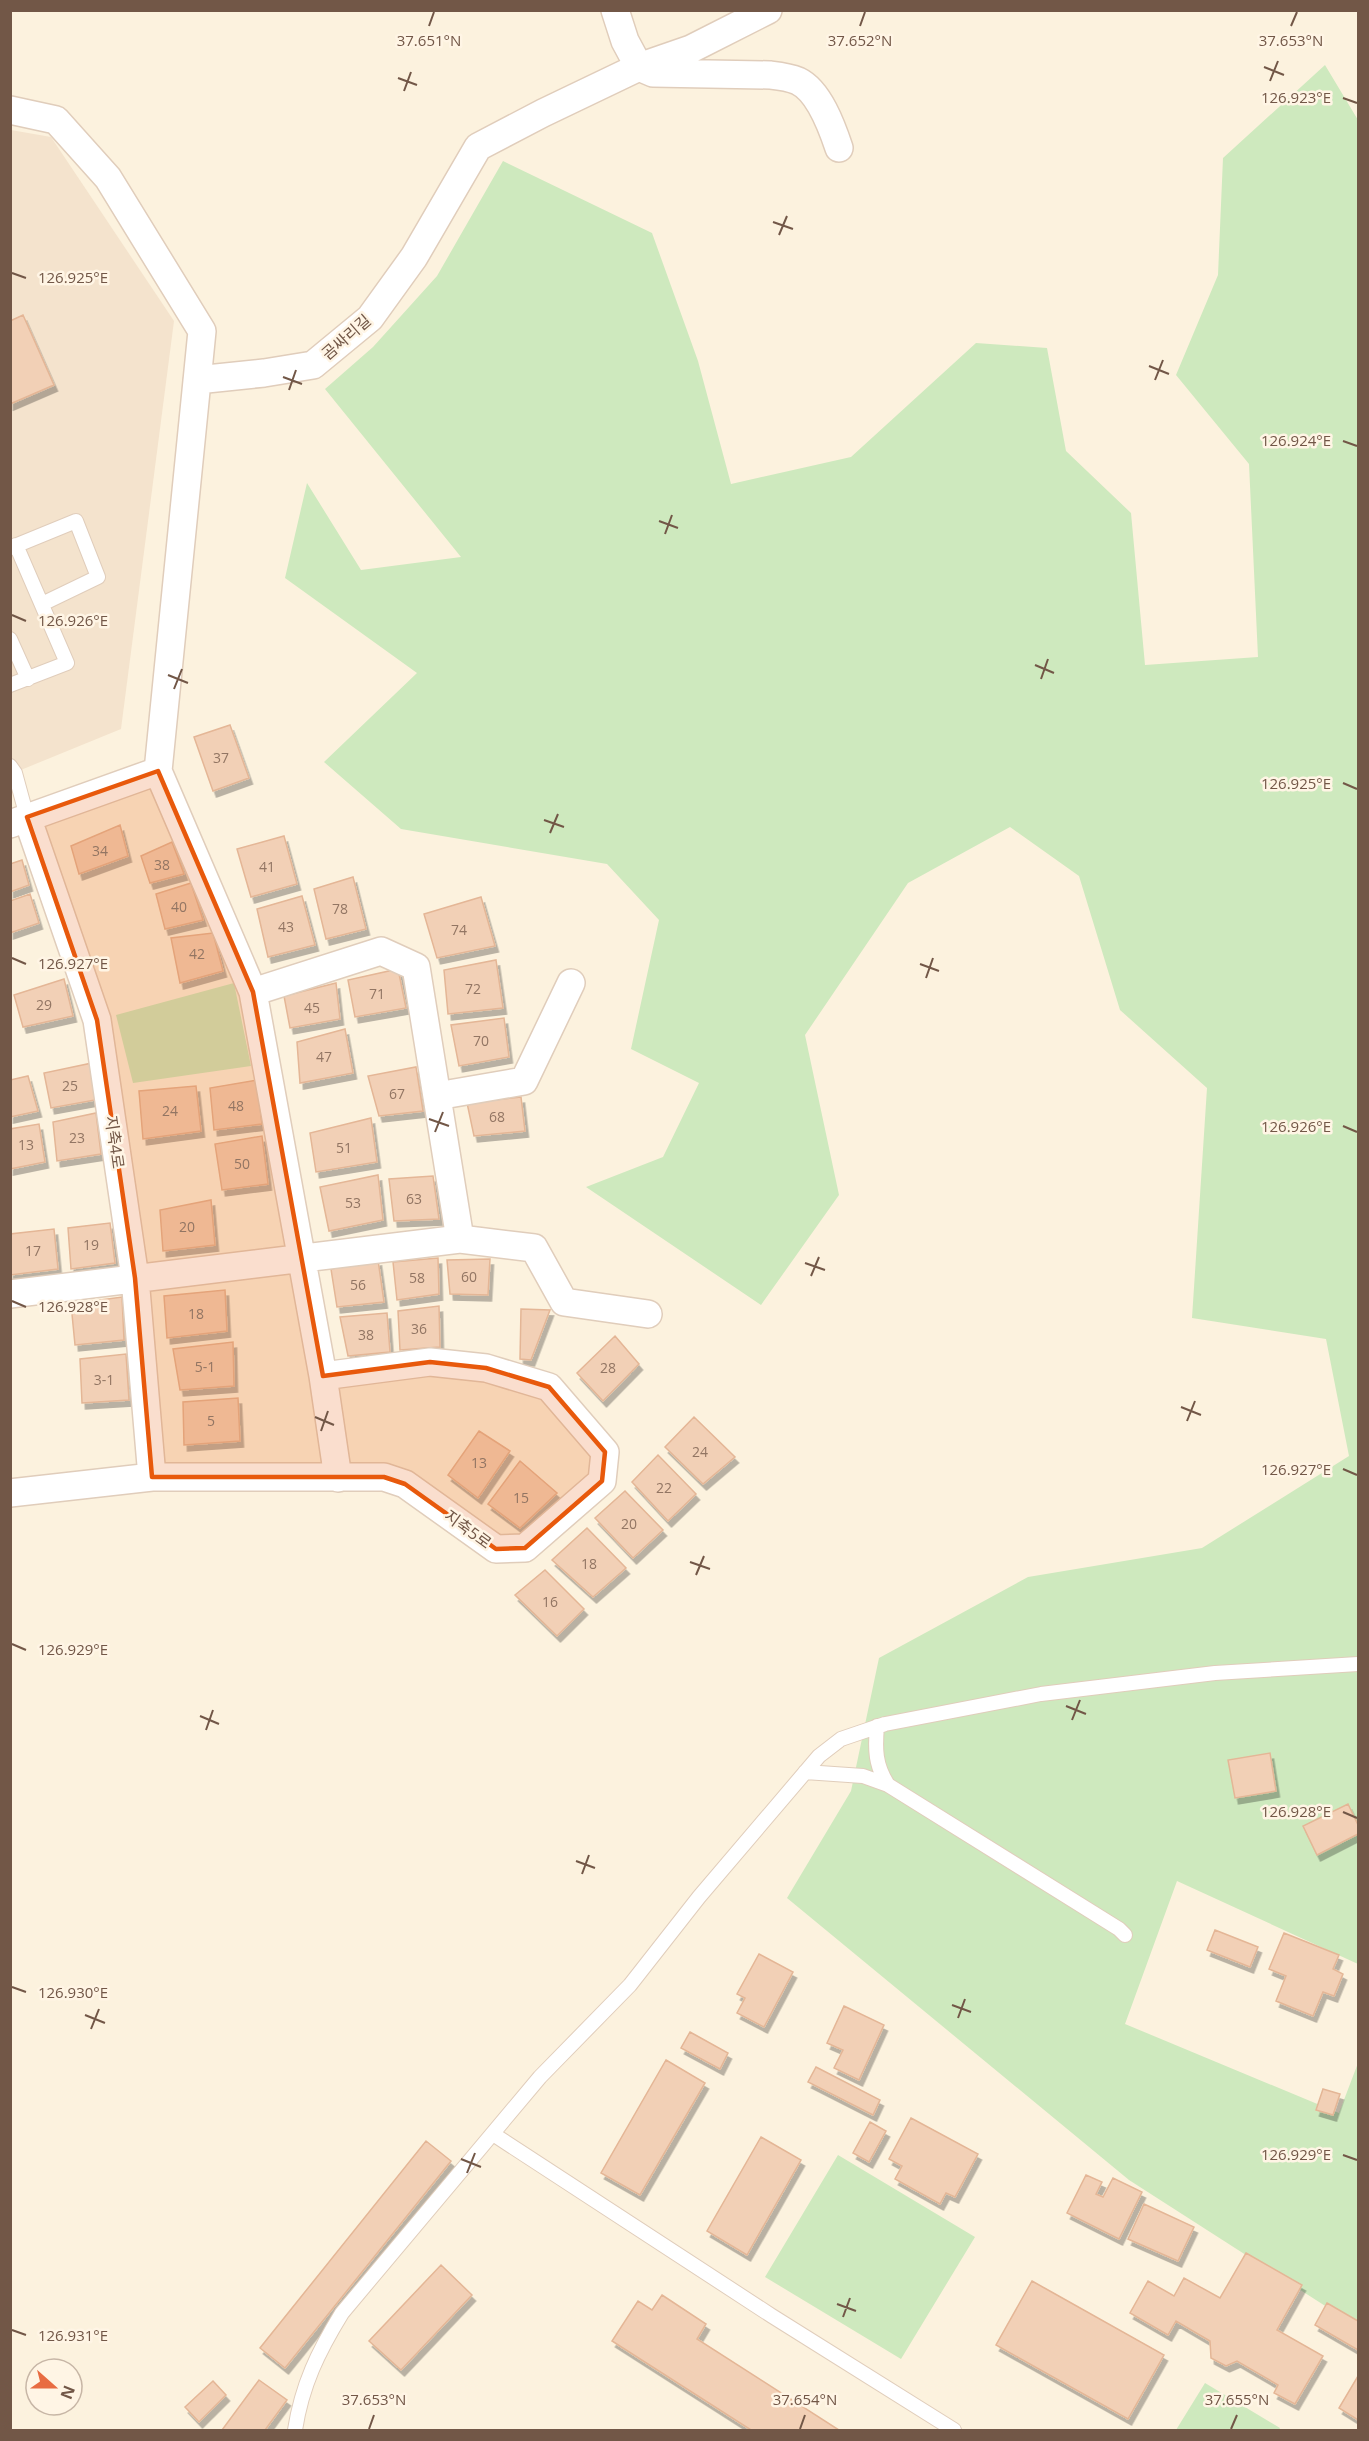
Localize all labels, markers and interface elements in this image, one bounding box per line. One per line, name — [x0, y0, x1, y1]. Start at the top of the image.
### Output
text: 37.651°N — [397, 30, 461, 50]
text: 37.652°N — [828, 30, 892, 50]
text: 37.653°N — [1259, 30, 1323, 50]
text: 126.923°E — [1261, 87, 1331, 107]
text: 126.925°E — [38, 267, 108, 287]
street label: 곰싸리길 — [317, 309, 375, 365]
text: 126.924°E — [1261, 430, 1331, 450]
text: 126.926°E — [38, 610, 108, 630]
house number: 37 — [213, 748, 229, 767]
text: 126.925°E — [1261, 773, 1331, 793]
house number: 34 — [92, 841, 108, 860]
house number: 38 — [154, 855, 170, 874]
house number: 41 — [259, 857, 275, 876]
house number: 40 — [171, 897, 187, 916]
house number: 78 — [332, 899, 348, 918]
house number: 43 — [278, 917, 294, 936]
house number: 74 — [451, 920, 467, 939]
house number: 42 — [189, 944, 205, 963]
text: 126.927°E — [38, 953, 108, 973]
house number: 72 — [465, 979, 481, 998]
house number: 71 — [369, 984, 385, 1003]
house number: 29 — [36, 995, 52, 1014]
house number: 45 — [304, 998, 320, 1017]
house number: 70 — [473, 1031, 489, 1050]
house number: 47 — [316, 1047, 332, 1066]
house number: 25 — [62, 1076, 78, 1095]
house number: 67 — [389, 1084, 405, 1103]
house number: 48 — [228, 1096, 244, 1115]
house number: 24 — [162, 1101, 178, 1120]
house number: 68 — [489, 1107, 505, 1126]
street label: 지축4로 — [100, 1114, 130, 1170]
text: 126.926°E — [1261, 1116, 1331, 1136]
house number: 23 — [69, 1128, 85, 1147]
house number: 13 — [18, 1135, 34, 1154]
house number: 51 — [336, 1138, 352, 1157]
house number: 50 — [234, 1154, 250, 1173]
house number: 63 — [406, 1189, 422, 1208]
house number: 53 — [345, 1193, 361, 1212]
house number: 20 — [179, 1217, 195, 1236]
house number: 19 — [83, 1235, 99, 1254]
house number: 17 — [25, 1241, 41, 1260]
house number: 60 — [461, 1267, 477, 1286]
house number: 58 — [409, 1268, 425, 1287]
house number: 56 — [350, 1275, 366, 1294]
text: 126.928°E — [38, 1296, 108, 1316]
house number: 18 — [188, 1304, 204, 1323]
house number: 36 — [411, 1319, 427, 1338]
house number: 38 — [358, 1325, 374, 1344]
house number: 5-1 — [195, 1357, 215, 1376]
house number: 28 — [600, 1358, 616, 1377]
house number: 3-1 — [94, 1370, 114, 1389]
house number: 5 — [207, 1411, 215, 1430]
house number: 24 — [692, 1442, 708, 1461]
house number: 13 — [471, 1453, 487, 1472]
text: 126.927°E — [1261, 1459, 1331, 1479]
house number: 22 — [656, 1478, 672, 1497]
house number: 15 — [513, 1488, 529, 1507]
street label: 지축5로 — [440, 1504, 496, 1554]
house number: 20 — [621, 1514, 637, 1533]
house number: 18 — [581, 1554, 597, 1573]
house number: 16 — [542, 1592, 558, 1611]
text: 126.929°E — [38, 1639, 108, 1659]
text: 126.928°E — [1261, 1801, 1331, 1821]
text: 126.930°E — [38, 1982, 108, 2002]
text: 126.929°E — [1261, 2144, 1331, 2164]
text: 126.931°E — [38, 2325, 108, 2345]
north arrow — [24, 2357, 84, 2417]
text: N — [55, 2382, 81, 2402]
text: 37.653°N — [342, 2389, 406, 2409]
text: 37.654°N — [773, 2389, 837, 2409]
text: 37.655°N — [1205, 2389, 1269, 2409]

